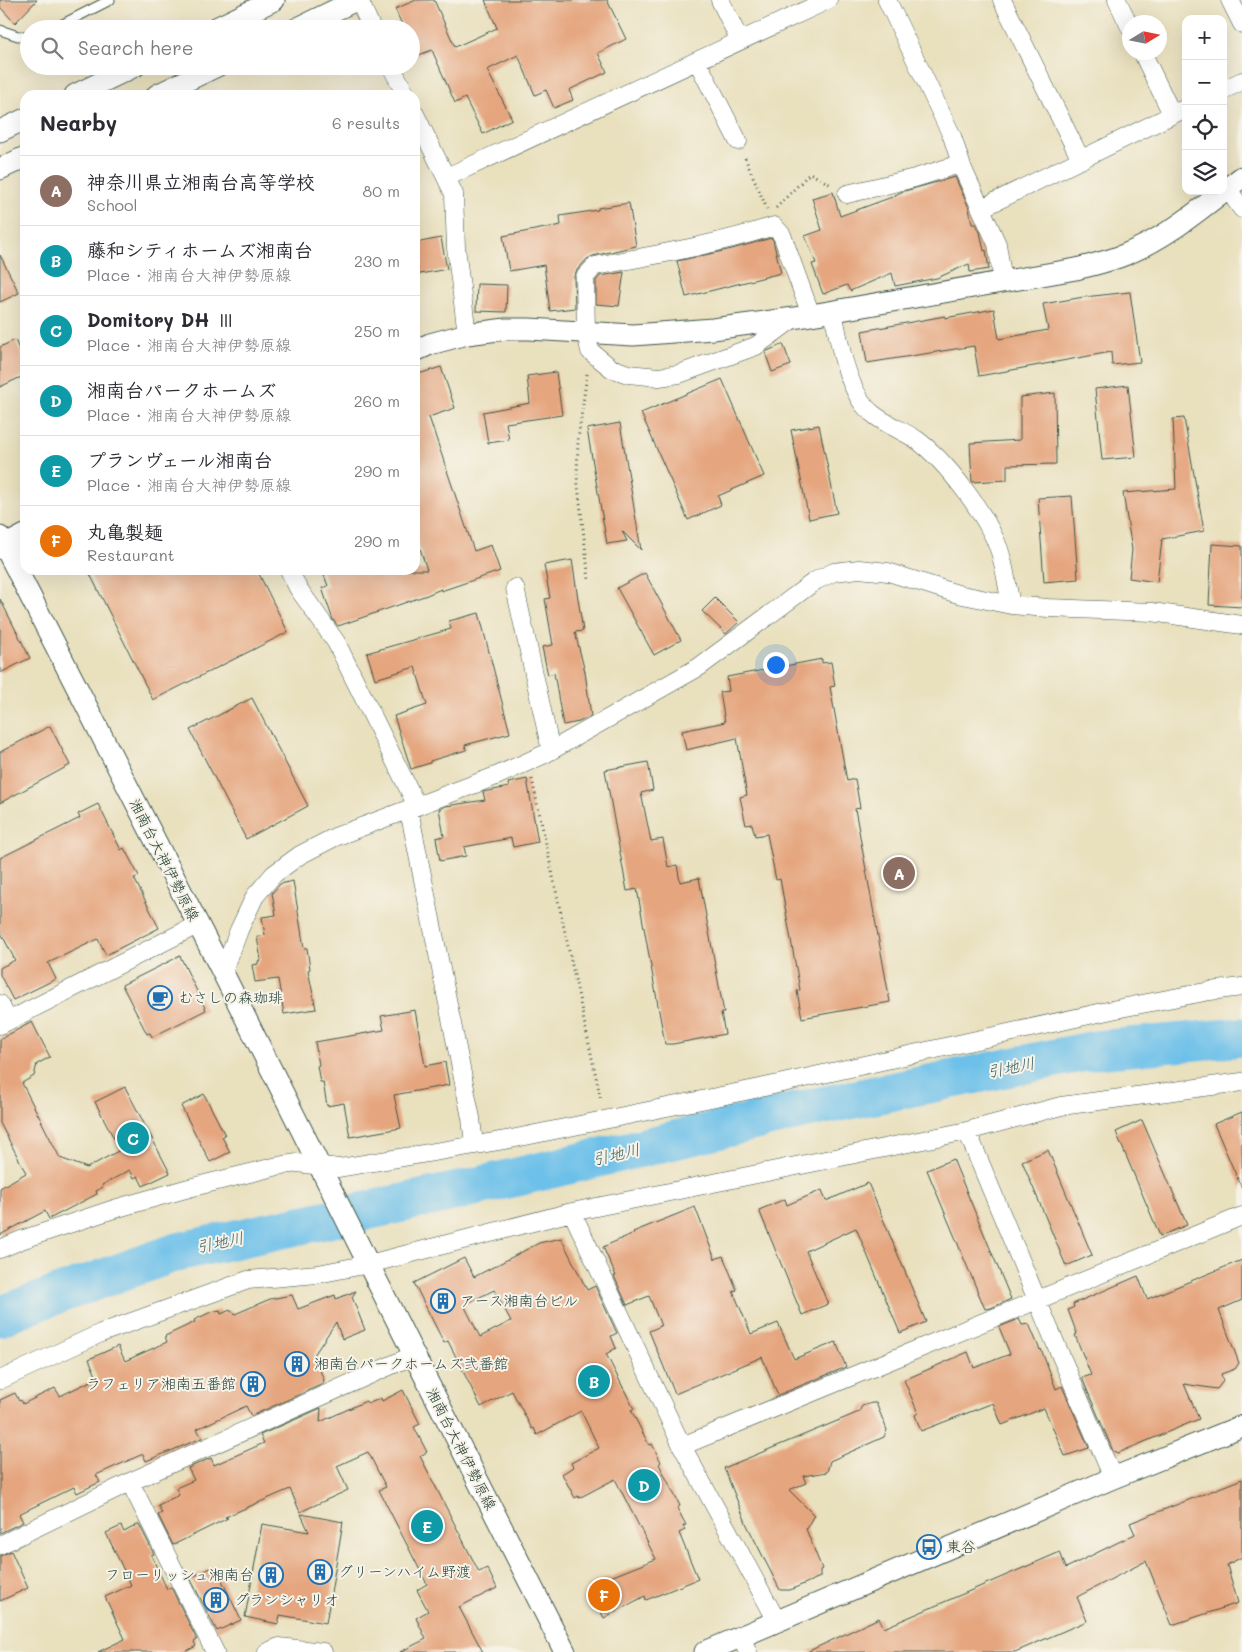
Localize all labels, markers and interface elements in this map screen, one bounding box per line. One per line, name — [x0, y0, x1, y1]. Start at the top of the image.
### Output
north arrow — [1122, 15, 1167, 60]
map controls — [1182, 15, 1227, 195]
button: + — [1182, 15, 1227, 60]
search box — [20, 20, 420, 75]
icon: search — [38, 34, 66, 62]
text: Search here — [78, 35, 194, 60]
button: − — [1182, 60, 1227, 105]
button: locate — [1182, 105, 1227, 150]
text: Nearby — [40, 109, 117, 136]
text: 6 results — [332, 112, 400, 133]
button: layers — [1182, 150, 1227, 195]
text: 神奈川県立湘南台高等学校 — [87, 169, 315, 194]
text: A — [50, 180, 62, 201]
text: 80 m — [363, 180, 400, 201]
text: School — [87, 194, 137, 215]
text: 藤和シティホームズ湘南台 — [87, 237, 313, 262]
text: B — [51, 250, 61, 271]
text: 230 m — [354, 250, 400, 271]
text: Place · 湘南台大神伊勢原線 — [87, 264, 291, 285]
text: Domitory DH Ⅲ — [87, 307, 235, 332]
text: C — [50, 320, 62, 341]
text: 250 m — [354, 320, 400, 341]
text: Place · 湘南台大神伊勢原線 — [87, 334, 291, 355]
text: 湘南台パークホームズ — [87, 377, 276, 402]
text: D — [50, 390, 62, 411]
text: 260 m — [354, 390, 400, 411]
text: Place · 湘南台大神伊勢原線 — [87, 404, 291, 425]
text: プランヴェール湘南台 — [87, 447, 273, 472]
text: E — [51, 460, 61, 481]
text: 290 m — [354, 460, 400, 481]
text: Place · 湘南台大神伊勢原線 — [87, 474, 291, 495]
text: 丸亀製麺 — [87, 519, 163, 544]
text: F — [51, 530, 61, 551]
text: 290 m — [354, 530, 400, 551]
text: Restaurant — [87, 544, 175, 565]
your location — [763, 652, 789, 678]
street label: 湘南台大神伊勢原線 — [125, 795, 204, 924]
pin: A — [883, 854, 915, 892]
cafe icon: むさしの森珈琲 — [147, 985, 173, 1011]
place label: むさしの森珈琲 — [178, 987, 283, 1007]
water label: 引地川 — [985, 1052, 1036, 1081]
pin: C — [117, 1119, 149, 1157]
water label: 引地川 — [590, 1138, 642, 1169]
water label: 引地川 — [194, 1226, 246, 1257]
building icon: アース湘南台ビル — [430, 1288, 456, 1314]
place label: アース湘南台ビル — [460, 1290, 578, 1310]
building icon: 湘南台パークホームズ弐番館 — [284, 1351, 310, 1377]
place label: 湘南台パークホームズ弐番館 — [314, 1353, 508, 1373]
pin: B — [578, 1362, 610, 1400]
building icon: ラフェリア湘南五番館 — [240, 1371, 266, 1397]
place label: ラフェリア湘南五番館 — [86, 1373, 236, 1393]
street label: 湘南台大神伊勢原線 — [422, 1384, 501, 1513]
pin: D — [628, 1466, 660, 1504]
pin: E — [411, 1507, 443, 1545]
bus stop icon: 東谷 — [916, 1534, 942, 1560]
place label: 東谷 — [946, 1536, 976, 1556]
building icon: グリーンハイム野渡 — [307, 1559, 333, 1585]
place label: グリーンハイム野渡 — [338, 1561, 471, 1581]
building icon: フローリッシュ湘南台 — [258, 1562, 284, 1588]
place label: フローリッシュ湘南台 — [105, 1564, 254, 1584]
pin: F — [588, 1576, 620, 1614]
building icon: グランシャリオ — [203, 1587, 229, 1613]
place label: グランシャリオ — [234, 1589, 339, 1609]

